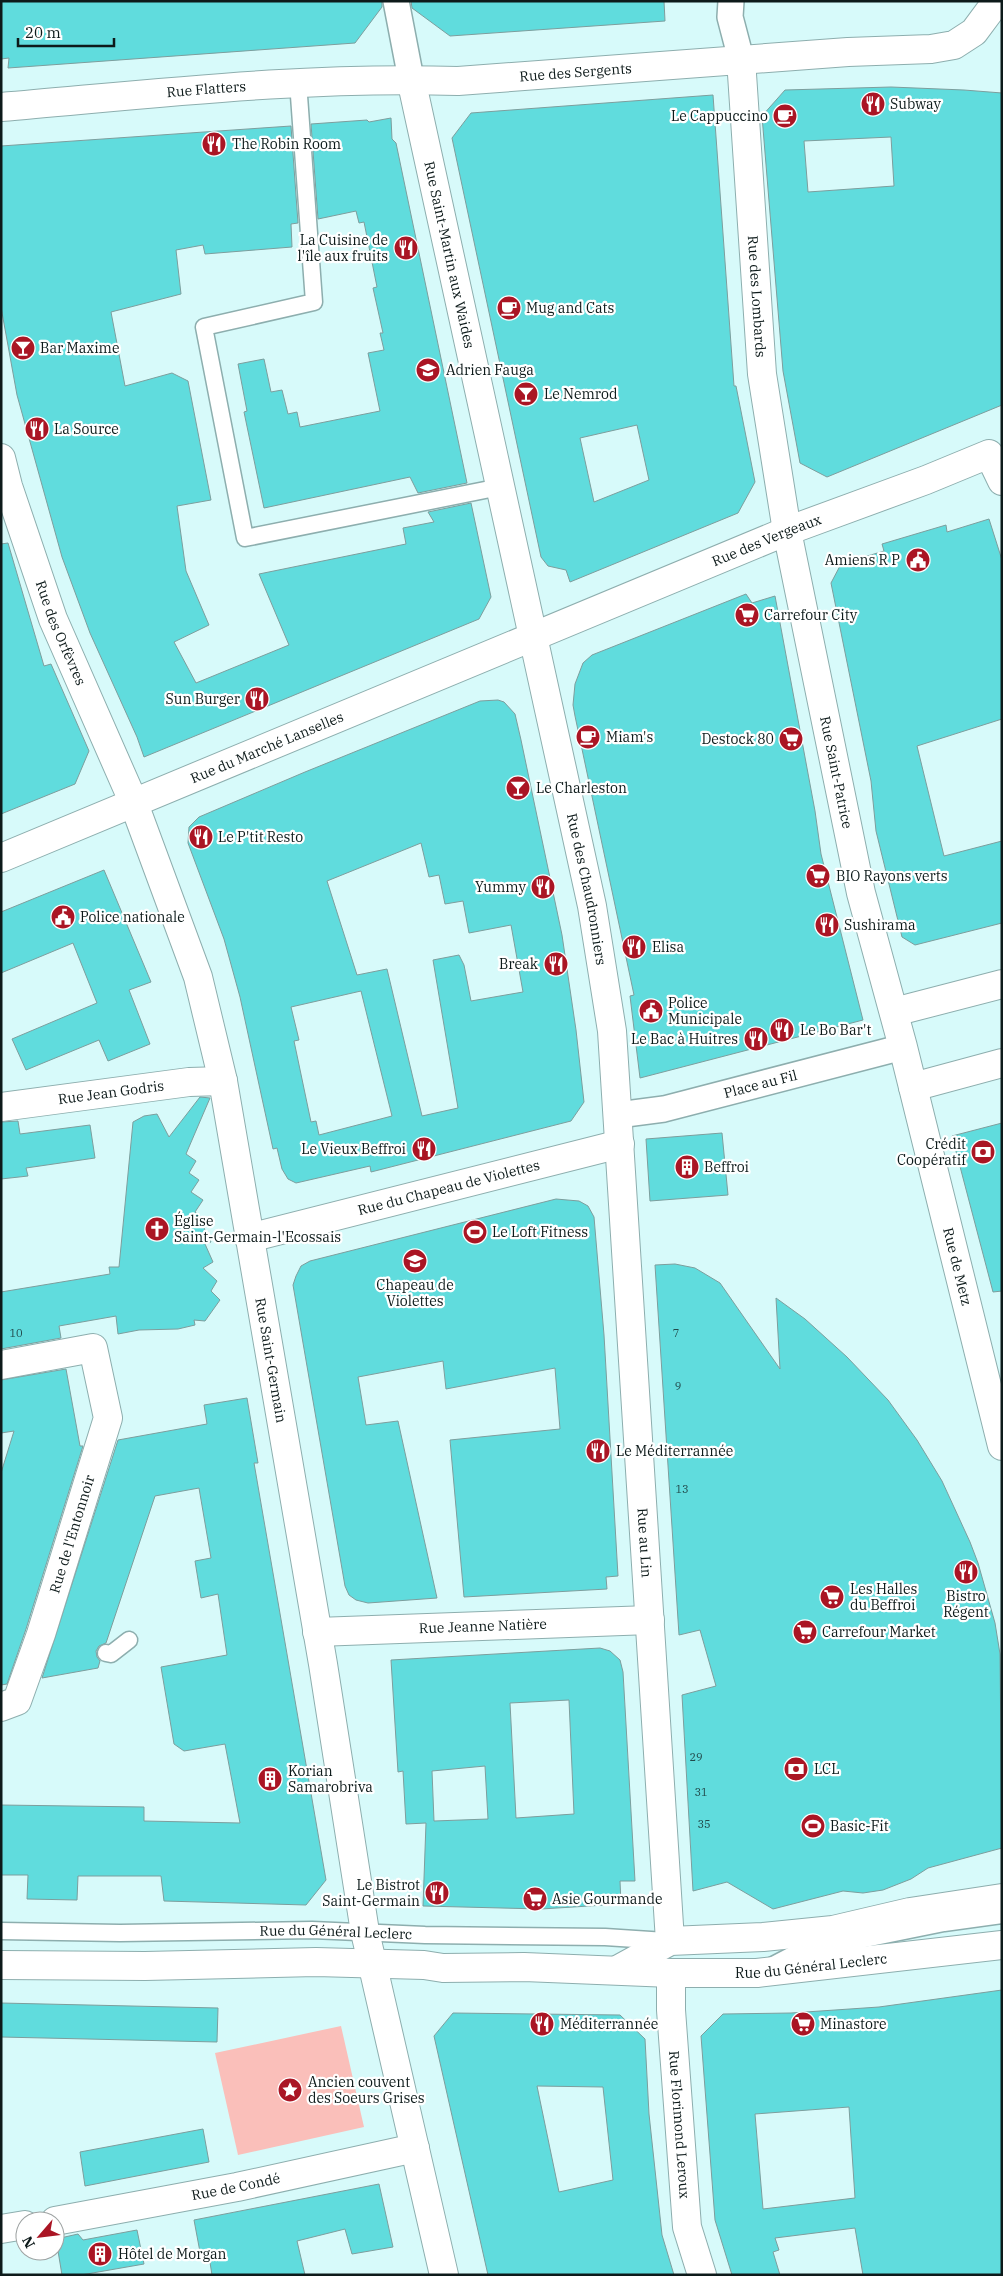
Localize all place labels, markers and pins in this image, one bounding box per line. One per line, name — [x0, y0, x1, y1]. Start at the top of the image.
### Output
restaurant icon: Subway — [860, 91, 886, 117]
place label: Subway — [890, 95, 941, 113]
cafe icon: Le Cappuccino — [772, 103, 798, 129]
place label: Le Cappuccino — [671, 107, 768, 125]
restaurant icon: The Robin Room — [201, 131, 227, 157]
place label: The Robin Room — [232, 135, 341, 153]
place label: La Cuisine de l'île aux fruits — [298, 231, 388, 265]
restaurant icon: La Cuisine de l'île aux fruits — [393, 235, 419, 261]
cafe icon: Mug and Cats — [496, 295, 522, 321]
place label: Mug and Cats — [526, 299, 614, 317]
bar icon: Bar Maxime — [10, 335, 36, 361]
place label: Bar Maxime — [40, 339, 119, 357]
school or university icon: Adrien Fauga — [415, 357, 441, 383]
place label: Adrien Fauga — [446, 361, 534, 379]
bar icon: Le Nemrod — [513, 381, 539, 407]
place label: Le Nemrod — [544, 385, 618, 403]
restaurant icon: La Source — [24, 416, 50, 442]
place label: La Source — [54, 420, 119, 438]
public building icon: Amiens R P — [905, 547, 931, 573]
place label: Amiens R P — [825, 551, 900, 569]
supermarket icon: Carrefour City — [734, 602, 760, 628]
place label: Carrefour City — [764, 606, 858, 624]
restaurant icon: Sun Burger — [244, 686, 270, 712]
place label: Sun Burger — [166, 690, 241, 708]
cafe icon: Miam's — [575, 724, 601, 750]
supermarket icon: Destock 80 — [778, 726, 804, 752]
place label: Miam's — [606, 728, 653, 746]
place label: Destock 80 — [701, 730, 774, 748]
bar icon: Le Charleston — [505, 775, 531, 801]
place label: Le Charleston — [536, 779, 627, 797]
restaurant icon: Le P'tit Resto — [188, 824, 214, 850]
place label: Le P'tit Resto — [218, 828, 303, 846]
supermarket icon: BIO Rayons verts — [805, 863, 831, 889]
place label: BIO Rayons verts — [836, 867, 948, 885]
restaurant icon: Yummy — [530, 874, 556, 900]
place label: Yummy — [475, 878, 527, 896]
public building icon: Police nationale — [50, 904, 76, 930]
place label: Police nationale — [80, 908, 185, 926]
restaurant icon: Sushirama — [814, 912, 840, 938]
place label: Sushirama — [844, 916, 916, 934]
restaurant icon: Elisa — [621, 934, 647, 960]
place label: Elisa — [652, 938, 684, 956]
restaurant icon: Break — [543, 951, 569, 977]
place label: Break — [499, 955, 539, 973]
place label: Police Municipale — [668, 994, 742, 1028]
public building icon: Police Municipale — [638, 998, 664, 1024]
restaurant icon: Le Bo Bar't — [769, 1017, 795, 1043]
place label: Le Bo Bar't — [800, 1021, 871, 1039]
restaurant icon: Le Bac à Huitres — [743, 1026, 769, 1052]
place label: Le Bac à Huitres — [631, 1030, 738, 1048]
place label: Crédit Coopératif — [897, 1135, 967, 1169]
restaurant icon: Le Vieux Beffroi — [411, 1136, 437, 1162]
bank icon: Crédit Coopératif — [970, 1139, 996, 1165]
place label: Le Vieux Beffroi — [301, 1140, 406, 1158]
building icon: Beffroi — [674, 1154, 700, 1180]
place label: Beffroi — [704, 1158, 749, 1176]
place label: Église Saint-Germain-l'Ecossais — [174, 1211, 341, 1246]
church icon: Église Saint-Germain-l'Ecossais — [144, 1216, 170, 1242]
sports icon: Le Loft Fitness — [462, 1219, 488, 1245]
place label: Le Loft Fitness — [492, 1223, 588, 1241]
school or university icon: Chapeau de Violettes — [402, 1248, 428, 1274]
place label: Chapeau de Violettes — [376, 1276, 454, 1310]
restaurant icon: Le Méditerrannée — [585, 1438, 611, 1464]
place label: Le Méditerrannée — [616, 1442, 733, 1460]
restaurant icon: Bistro Régent — [953, 1559, 979, 1585]
place label: Les Halles du Beffroi — [850, 1580, 917, 1614]
supermarket icon: Les Halles du Beffroi — [819, 1584, 845, 1610]
place label: Bistro Régent — [943, 1587, 989, 1621]
supermarket icon: Carrefour Market — [792, 1619, 818, 1645]
place label: Carrefour Market — [822, 1623, 936, 1641]
bank icon: LCL — [783, 1756, 809, 1782]
place label: LCL — [814, 1760, 840, 1778]
place label: Korian Samarobriva — [288, 1762, 373, 1796]
building icon: Korian Samarobriva — [257, 1766, 283, 1792]
sports icon: Basic-Fit — [800, 1813, 826, 1839]
place label: Basic-Fit — [830, 1817, 889, 1835]
place label: Le Bistrot Saint-Germain — [322, 1876, 420, 1910]
restaurant icon: Le Bistrot Saint-Germain — [424, 1880, 450, 1906]
supermarket icon: Asie Gourmande — [522, 1886, 548, 1912]
place label: Asie Gourmande — [552, 1890, 662, 1908]
restaurant icon: Méditerrannée — [529, 2011, 555, 2037]
supermarket icon: Minastore — [790, 2011, 816, 2037]
place label: Méditerrannée — [560, 2015, 658, 2033]
place label: Minastore — [820, 2015, 887, 2033]
place label: Ancien couvent des Soeurs Grises — [308, 2073, 425, 2107]
place icon: Ancien couvent des Soeurs Grises — [277, 2077, 303, 2103]
building icon: Hôtel de Morgan — [87, 2241, 113, 2267]
place label: Hôtel de Morgan — [118, 2245, 227, 2263]

